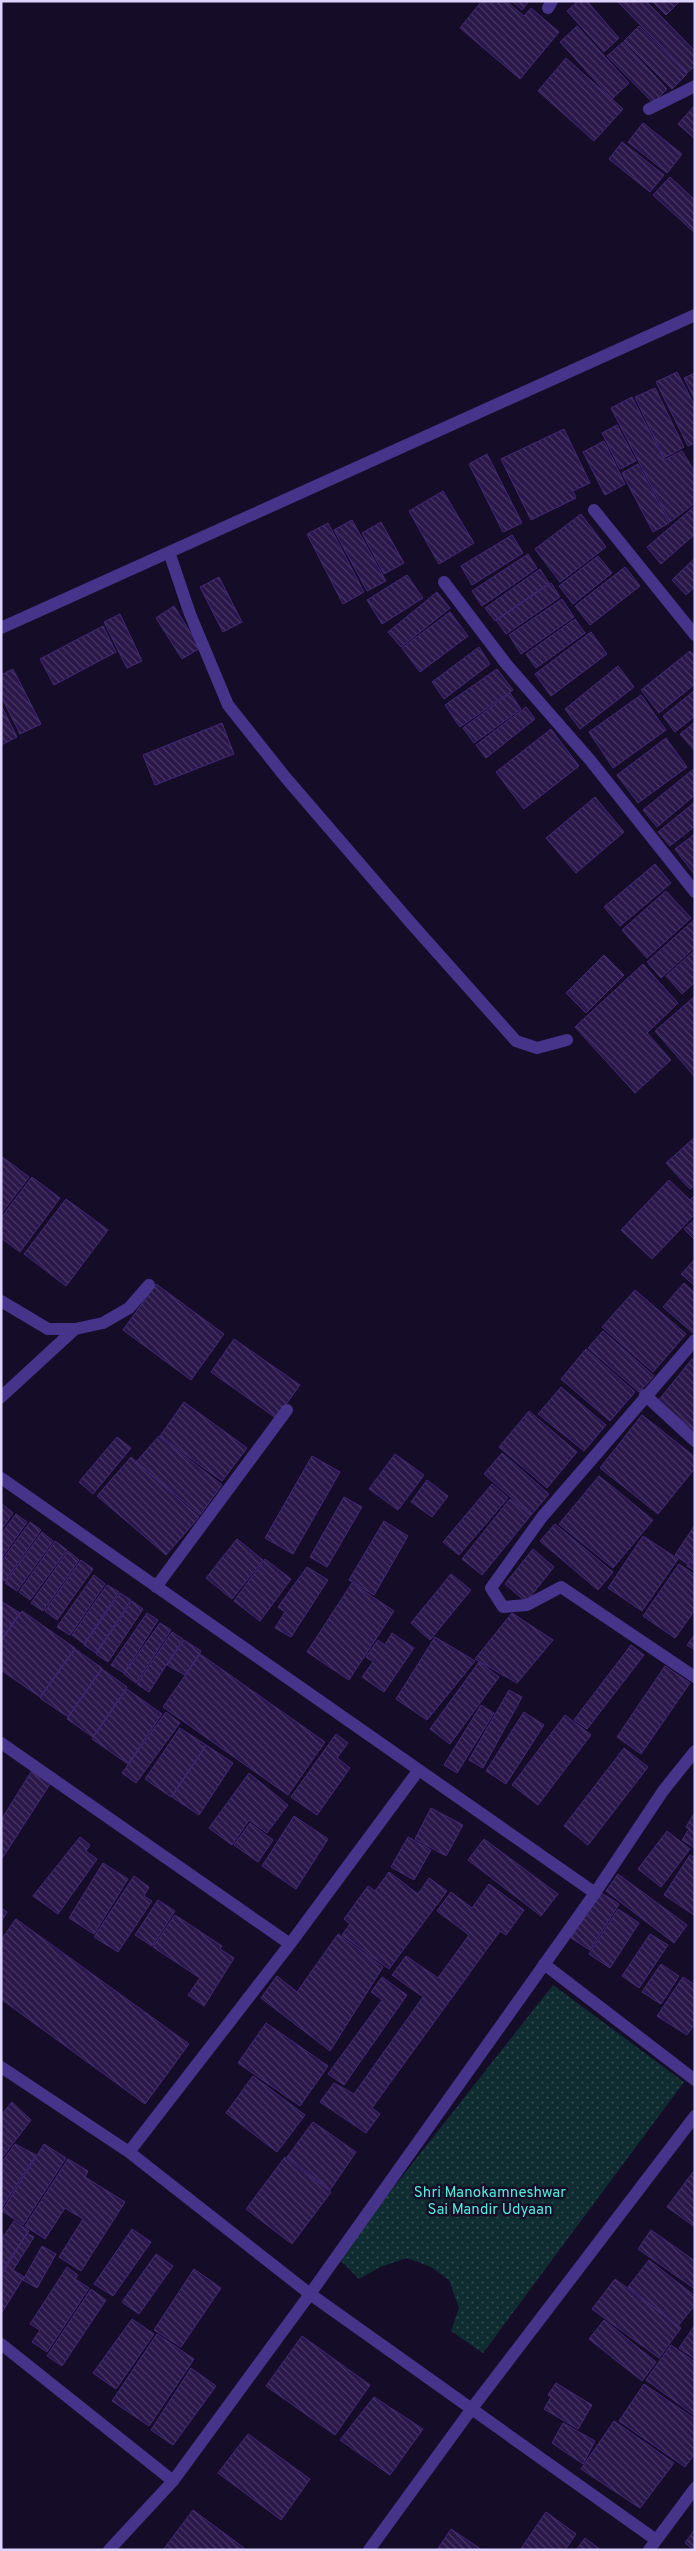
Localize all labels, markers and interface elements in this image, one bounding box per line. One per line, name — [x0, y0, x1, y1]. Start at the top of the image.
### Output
park label: Shri Manokamneshwar Sai Mandir Udyaan — [414, 2184, 566, 2220]

